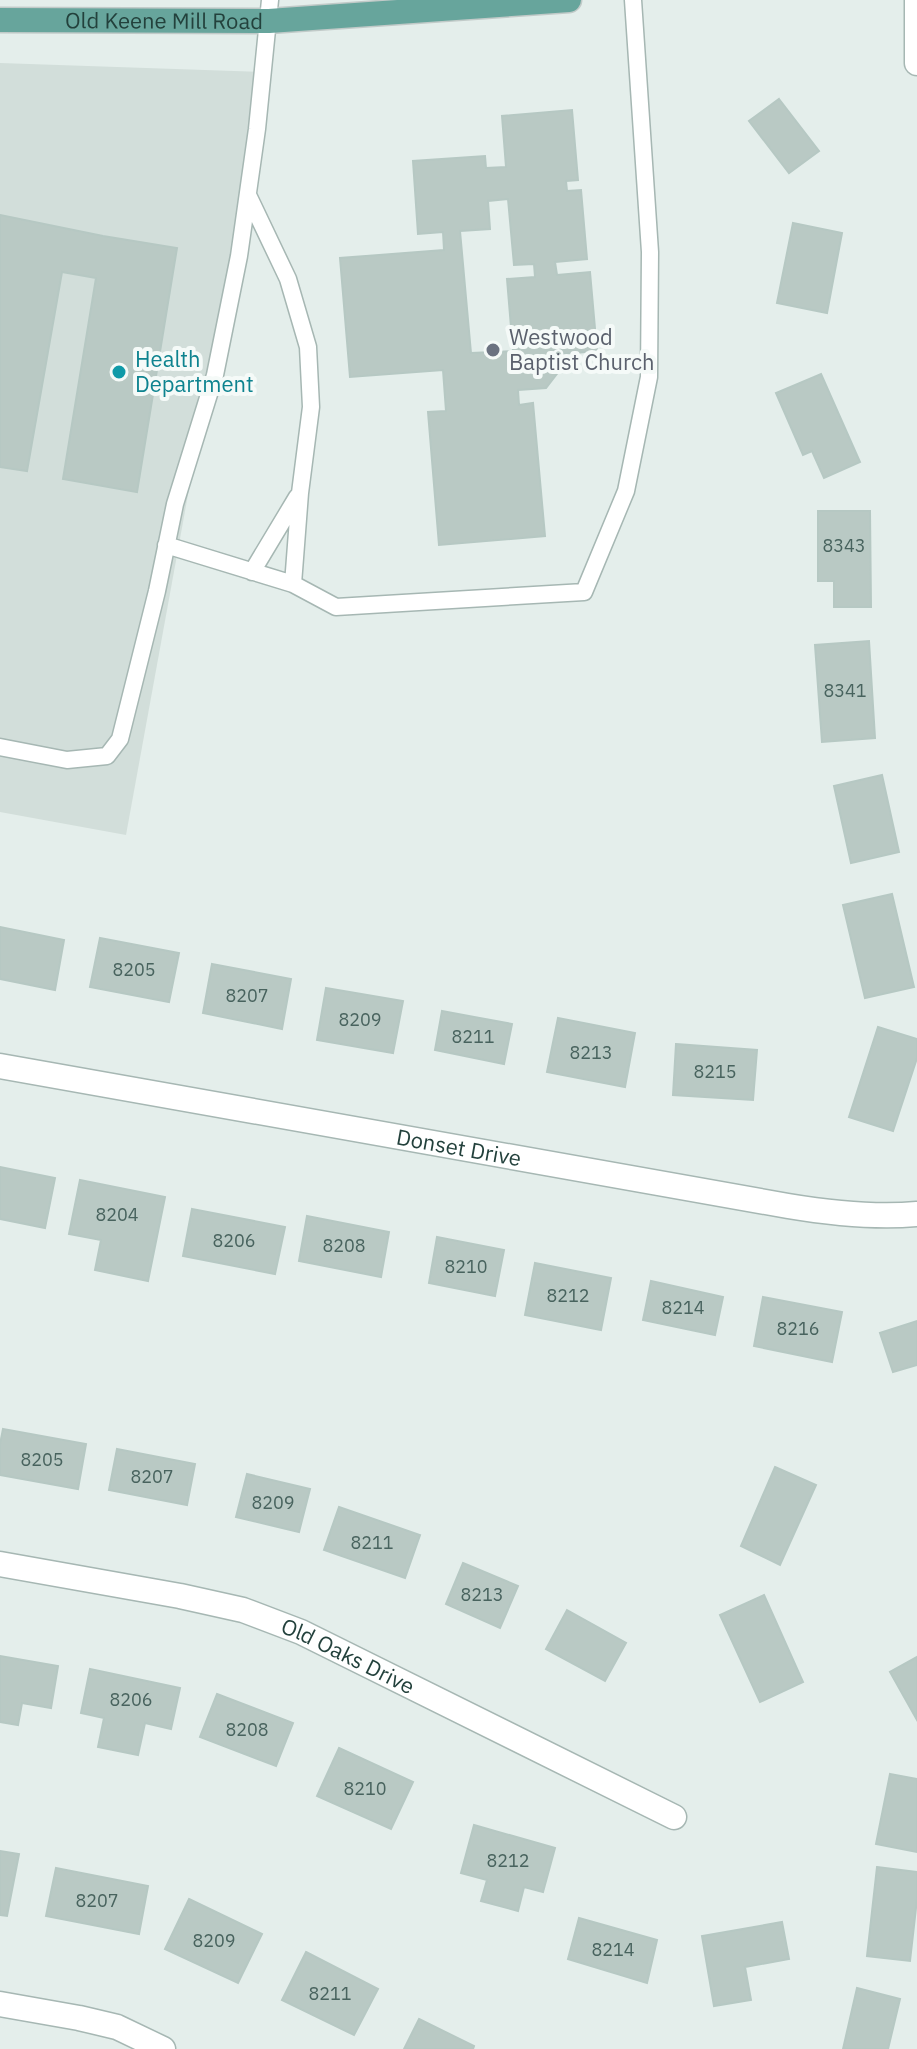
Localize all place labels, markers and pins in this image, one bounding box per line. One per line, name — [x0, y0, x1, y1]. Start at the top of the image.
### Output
place label: Westwood Baptist Church — [509, 322, 655, 376]
marker: Westwood Baptist Church — [484, 341, 502, 359]
place label: Health Department — [135, 344, 254, 398]
marker: Health Department — [110, 363, 128, 381]

